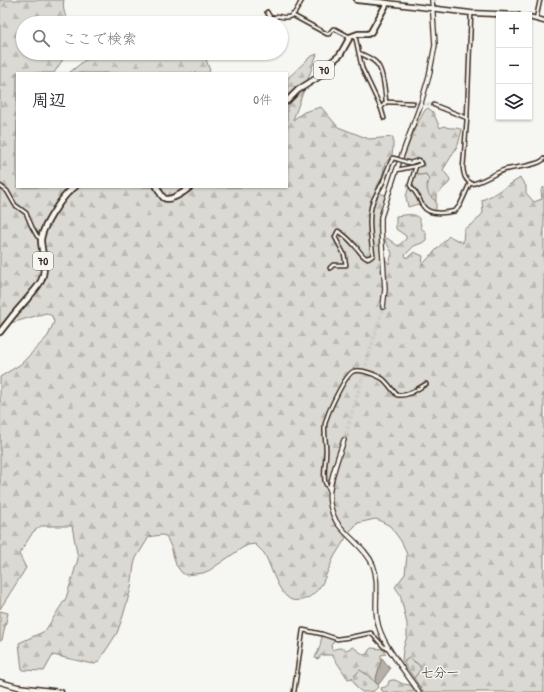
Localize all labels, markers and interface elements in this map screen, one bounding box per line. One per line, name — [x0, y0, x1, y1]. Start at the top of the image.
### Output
map controls — [496, 12, 532, 120]
button: + — [496, 12, 532, 48]
search box — [16, 16, 288, 60]
icon: search — [30, 27, 52, 49]
text: ここで検索 — [62, 28, 137, 49]
button: − — [496, 48, 532, 84]
road number: 70 — [314, 61, 334, 79]
button: layers — [496, 84, 532, 120]
text: 周辺 — [32, 88, 66, 111]
text: 0件 — [253, 90, 272, 108]
road number: 70 — [33, 252, 53, 270]
district label: 七分一 — [420, 663, 460, 681]

